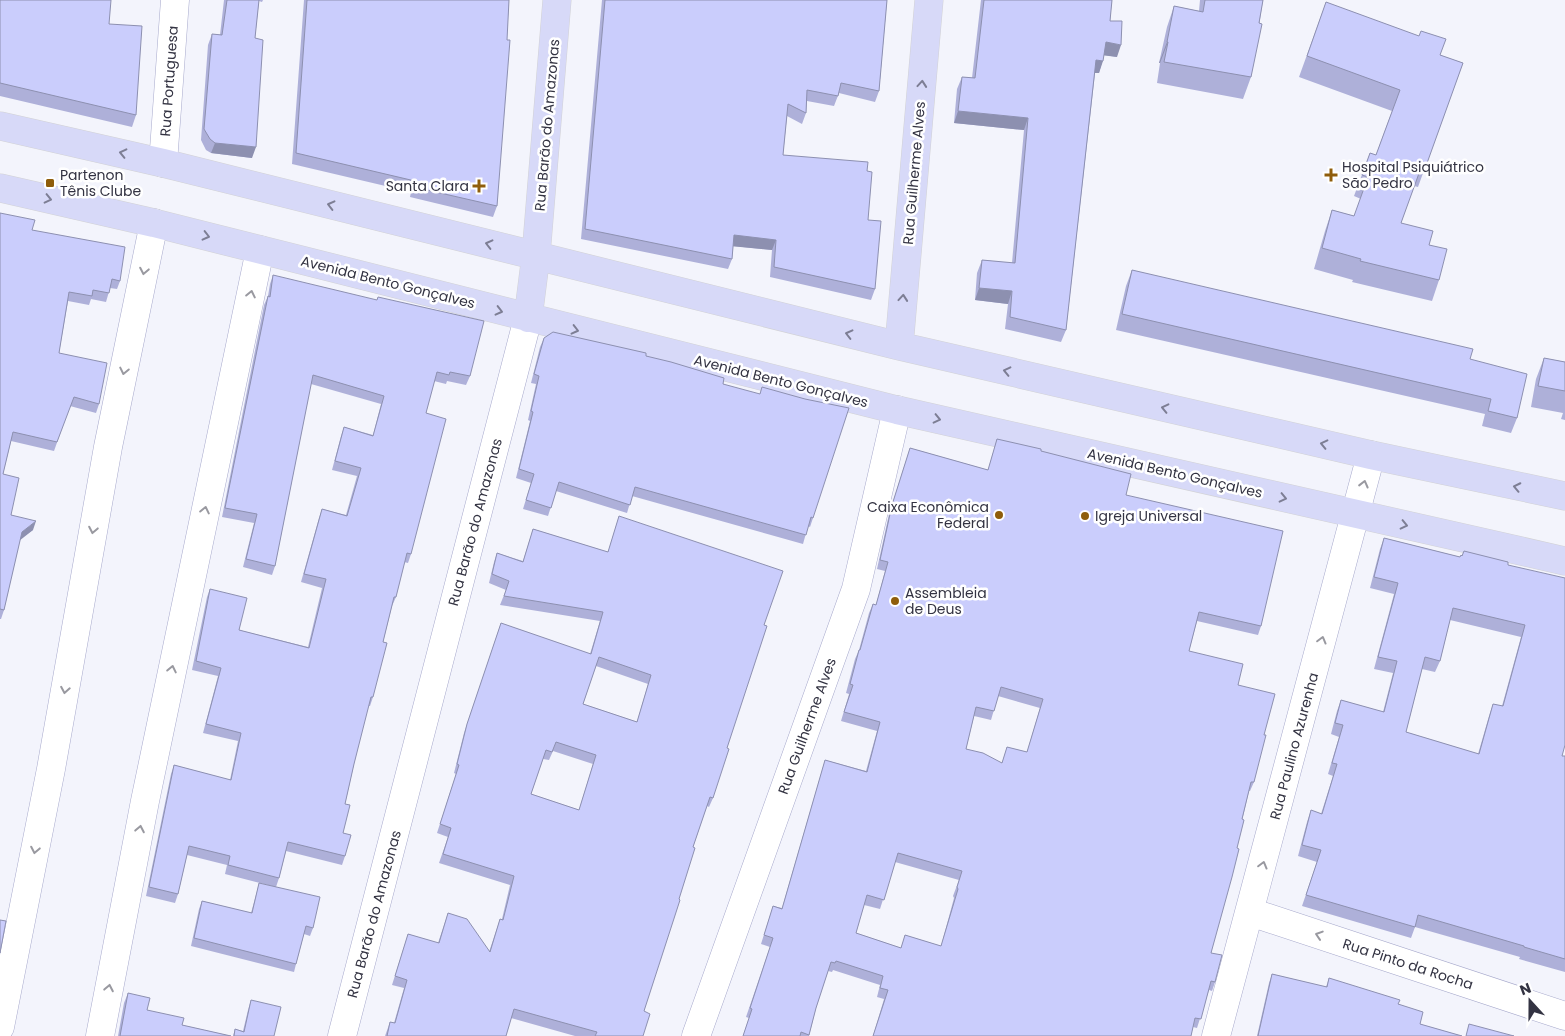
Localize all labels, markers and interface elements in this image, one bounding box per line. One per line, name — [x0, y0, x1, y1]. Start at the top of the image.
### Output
street label: Rua Portuguesa — [155, 25, 183, 137]
street label: Rua Barão do Amazonas — [530, 38, 564, 212]
one-way arrow — [916, 79, 927, 87]
street label: Rua Guilherme Alves — [898, 100, 930, 246]
one-way arrow — [118, 148, 127, 159]
place label: Hospital Psiquiátrico São Pedro — [1342, 157, 1484, 193]
place label: Partenon Tênis Clube — [60, 165, 141, 201]
marker: Hospital Psiquiátrico São Pedro — [1324, 168, 1338, 182]
place label: Santa Clara — [386, 176, 469, 196]
marker: Partenon Tênis Clube — [44, 177, 56, 189]
marker: Santa Clara — [473, 180, 485, 192]
one-way arrow — [43, 193, 52, 204]
one-way arrow — [328, 200, 336, 210]
one-way arrow — [201, 231, 209, 241]
one-way arrow — [486, 239, 494, 249]
street label: Avenida Bento Gonçalves — [299, 251, 477, 313]
one-way arrow — [140, 266, 150, 275]
one-way arrow — [245, 290, 256, 298]
one-way arrow — [898, 294, 909, 302]
one-way arrow — [494, 305, 502, 315]
one-way arrow — [571, 324, 580, 335]
one-way arrow — [844, 329, 853, 340]
street label: Avenida Bento Gonçalves — [692, 350, 870, 412]
one-way arrow — [119, 366, 130, 375]
one-way arrow — [1002, 366, 1011, 377]
one-way arrow — [1161, 403, 1170, 413]
one-way arrow — [933, 413, 941, 424]
street label: Rua Barão do Amazonas — [443, 436, 507, 608]
one-way arrow — [1319, 439, 1328, 450]
street label: Avenida Bento Gonçalves — [1085, 443, 1265, 503]
one-way arrow — [1358, 480, 1369, 489]
one-way arrow — [1513, 482, 1522, 493]
one-way arrow — [1279, 492, 1288, 502]
place label: Caixa Econômica Federal — [867, 497, 989, 533]
one-way arrow — [199, 506, 210, 515]
place label: Igreja Universal — [1095, 506, 1202, 526]
marker: Caixa Econômica Federal — [993, 509, 1005, 521]
marker: Igreja Universal — [1079, 510, 1091, 522]
one-way arrow — [1399, 519, 1408, 530]
one-way arrow — [88, 526, 98, 534]
place label: Assembleia de Deus — [905, 583, 987, 619]
marker: Assembleia de Deus — [889, 595, 901, 607]
one-way arrow — [1317, 637, 1327, 645]
street label: Rua Guilherme Alves — [773, 655, 841, 797]
one-way arrow — [167, 665, 177, 674]
street label: Rua Paulino Azurenha — [1265, 670, 1323, 822]
one-way arrow — [60, 686, 70, 694]
one-way arrow — [134, 824, 145, 833]
street label: Rua Barão do Amazonas — [342, 828, 406, 1000]
one-way arrow — [30, 845, 41, 854]
one-way arrow — [1257, 862, 1267, 870]
one-way arrow — [1316, 931, 1324, 941]
street label: Rua Pinto da Rocha — [1340, 933, 1476, 995]
north arrow — [1505, 976, 1555, 1026]
text: N — [1517, 978, 1534, 1000]
one-way arrow — [103, 984, 114, 993]

